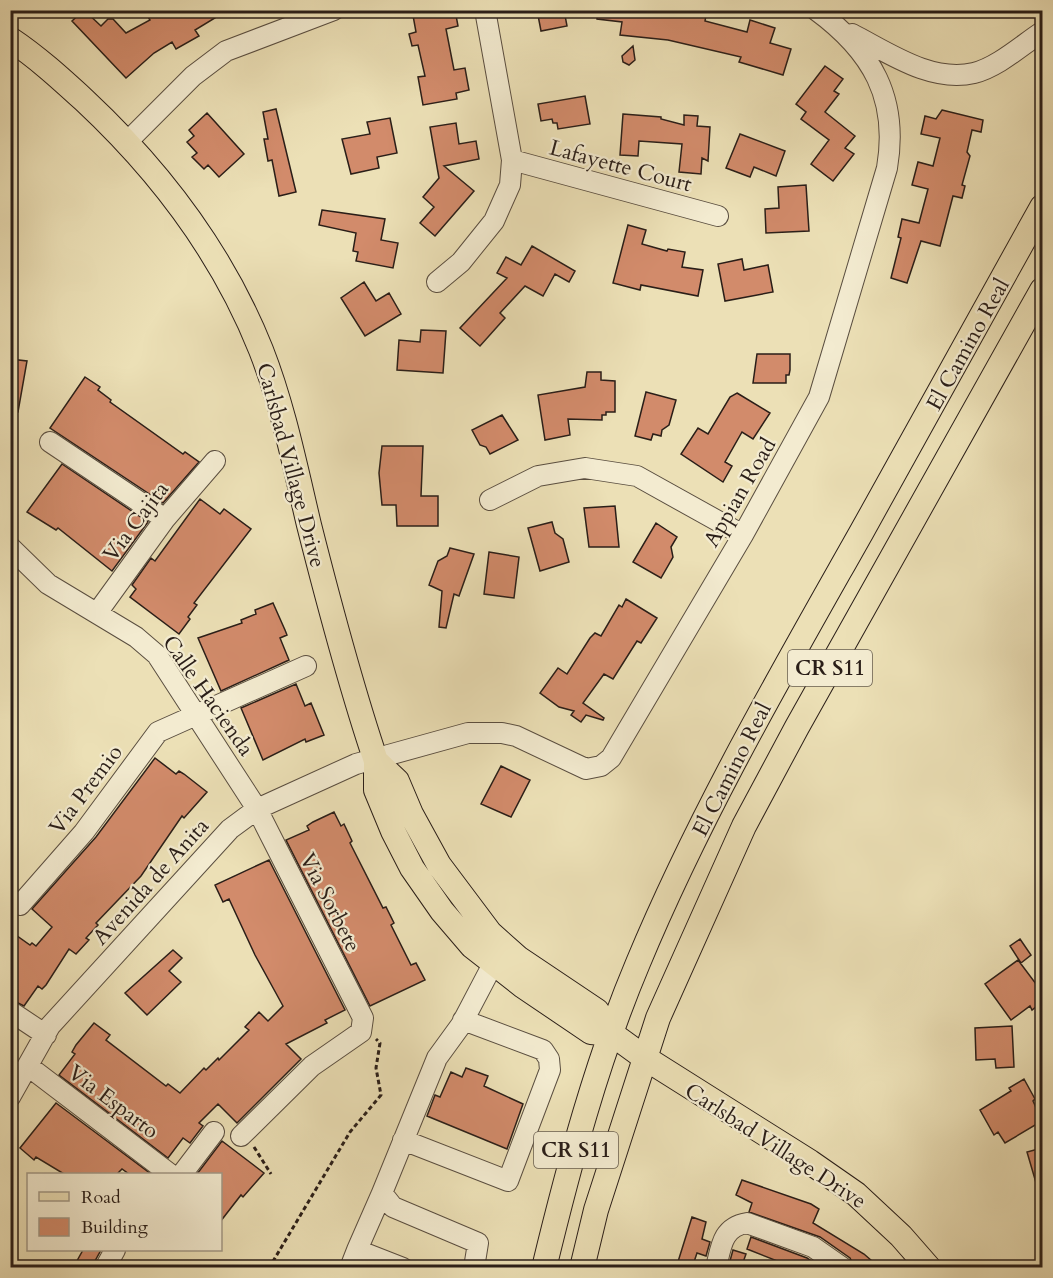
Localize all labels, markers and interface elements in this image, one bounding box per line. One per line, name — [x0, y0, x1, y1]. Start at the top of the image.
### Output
street label: Lafayette Court — [546, 133, 695, 199]
street label: El Camino Real — [919, 273, 1017, 416]
street label: Carlsbad Village Drive — [249, 360, 333, 571]
street label: Appian Road — [696, 432, 783, 553]
street label: Via Cajita — [96, 475, 176, 568]
street label: Calle Hacienda — [155, 629, 261, 762]
road number: CR S11 — [788, 650, 872, 686]
street label: El Camino Real — [685, 697, 779, 842]
street label: Via Premio — [42, 738, 130, 841]
street label: Avenida de Anita — [86, 811, 216, 952]
street label: Via Sorbete — [292, 848, 368, 957]
street label: Via Esparto — [62, 1058, 165, 1146]
street label: Carlsbad Village Drive — [679, 1076, 872, 1216]
road number: CR S11 — [534, 1132, 618, 1168]
legend — [27, 1173, 222, 1251]
text: Road — [81, 1185, 121, 1210]
text: Building — [81, 1215, 149, 1240]

